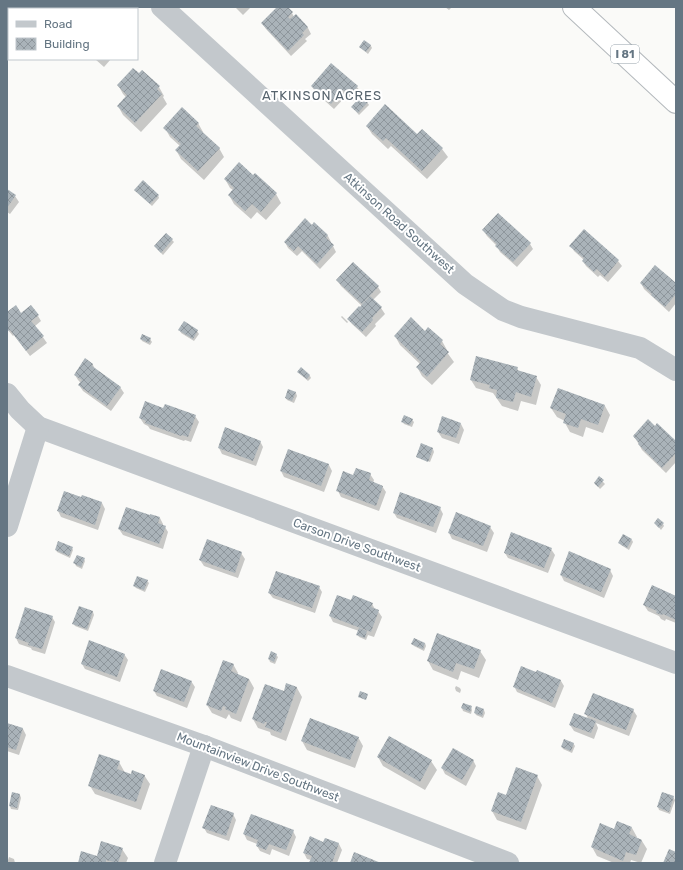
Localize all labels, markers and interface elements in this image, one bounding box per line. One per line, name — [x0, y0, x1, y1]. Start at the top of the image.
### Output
legend — [8, 8, 138, 60]
text: Road — [44, 17, 72, 31]
text: Building — [44, 37, 90, 51]
road number: I 81 — [611, 45, 639, 63]
district label: ATKINSON ACRES — [262, 88, 382, 103]
street label: Atkinson Road Southwest — [341, 170, 457, 277]
street label: Carson Drive Southwest — [291, 515, 423, 575]
street label: Mountainview Drive Southwest — [175, 729, 341, 805]

